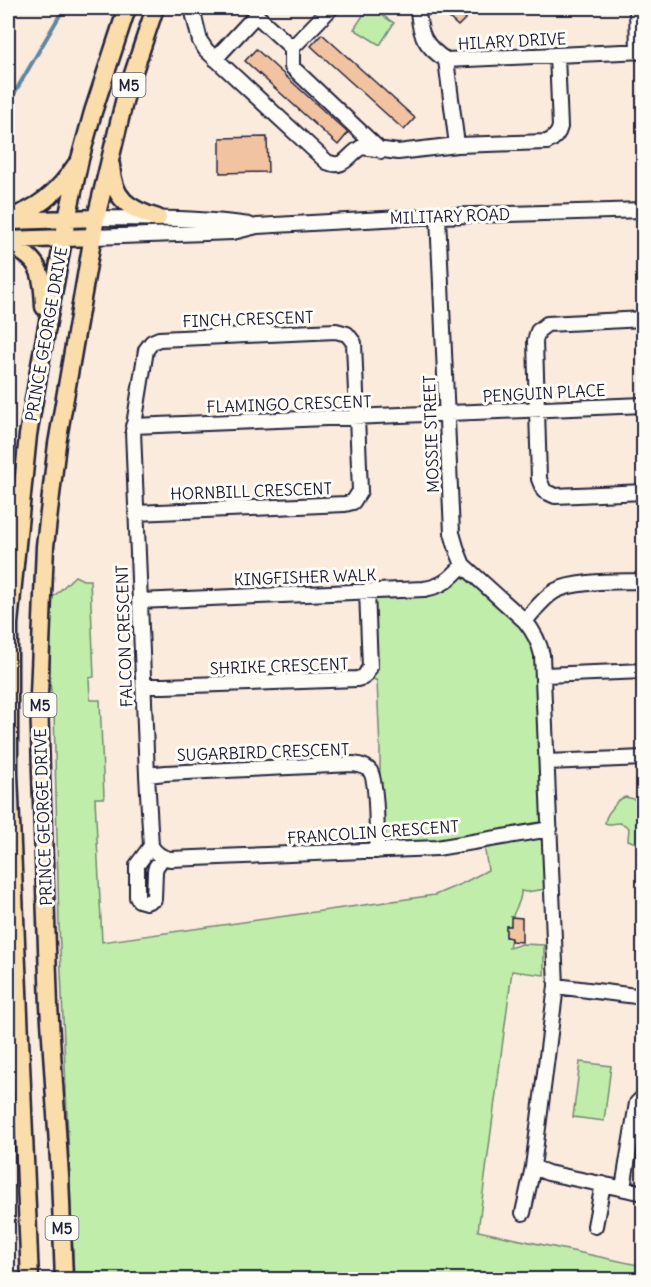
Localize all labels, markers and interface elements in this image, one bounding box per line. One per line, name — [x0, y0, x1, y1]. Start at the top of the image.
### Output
street label: HILARY DRIVE — [458, 28, 566, 54]
road number: M5 — [112, 73, 146, 97]
street label: MILITARY ROAD — [389, 204, 511, 228]
street label: PRINCE GEORGE DRIVE — [21, 245, 71, 423]
street label: FINCH CRESCENT — [182, 307, 314, 331]
street label: MOSSIE STREET — [419, 375, 443, 493]
street label: PENGUIN PLACE — [482, 380, 606, 406]
street label: FLAMINGO CRESCENT — [206, 391, 372, 417]
street label: HORNBILL CRESCENT — [170, 478, 332, 504]
street label: FALCON CRESCENT — [112, 565, 136, 707]
street label: KINGFISHER WALK — [234, 565, 377, 589]
street label: SHRIKE CRESCENT — [209, 654, 349, 678]
road number: M5 — [24, 693, 57, 717]
street label: PRINCE GEORGE DRIVE — [30, 728, 56, 906]
street label: SUGARBIRD CRESCENT — [176, 739, 350, 765]
street label: FRANCOLIN CRESCENT — [287, 816, 459, 848]
road number: M5 — [46, 1216, 78, 1240]

